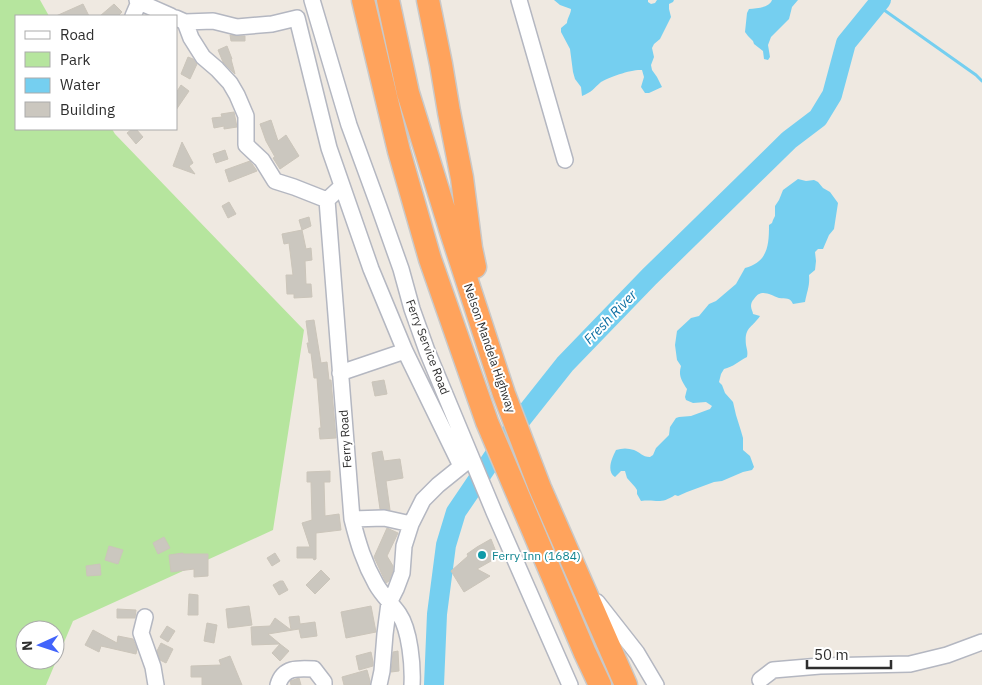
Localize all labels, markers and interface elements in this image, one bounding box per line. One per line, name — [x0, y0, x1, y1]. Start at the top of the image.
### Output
legend — [15, 15, 178, 130]
text: Road — [60, 25, 95, 44]
text: Park — [60, 50, 90, 69]
text: Water — [60, 75, 101, 94]
text: Building — [60, 100, 115, 119]
street label: Nelson Mandela Highway — [461, 281, 519, 415]
water label: Fresh River — [580, 285, 641, 348]
street label: Ferry Service Road — [403, 297, 453, 397]
street label: Ferry Road — [335, 409, 355, 469]
place label: Ferry Inn (1684) — [492, 548, 581, 563]
marker: Ferry Inn (1684) — [476, 549, 488, 561]
north arrow — [15, 620, 65, 670]
scale bar — [807, 638, 891, 670]
text: N — [18, 640, 36, 651]
text: 50 m — [814, 645, 849, 664]

